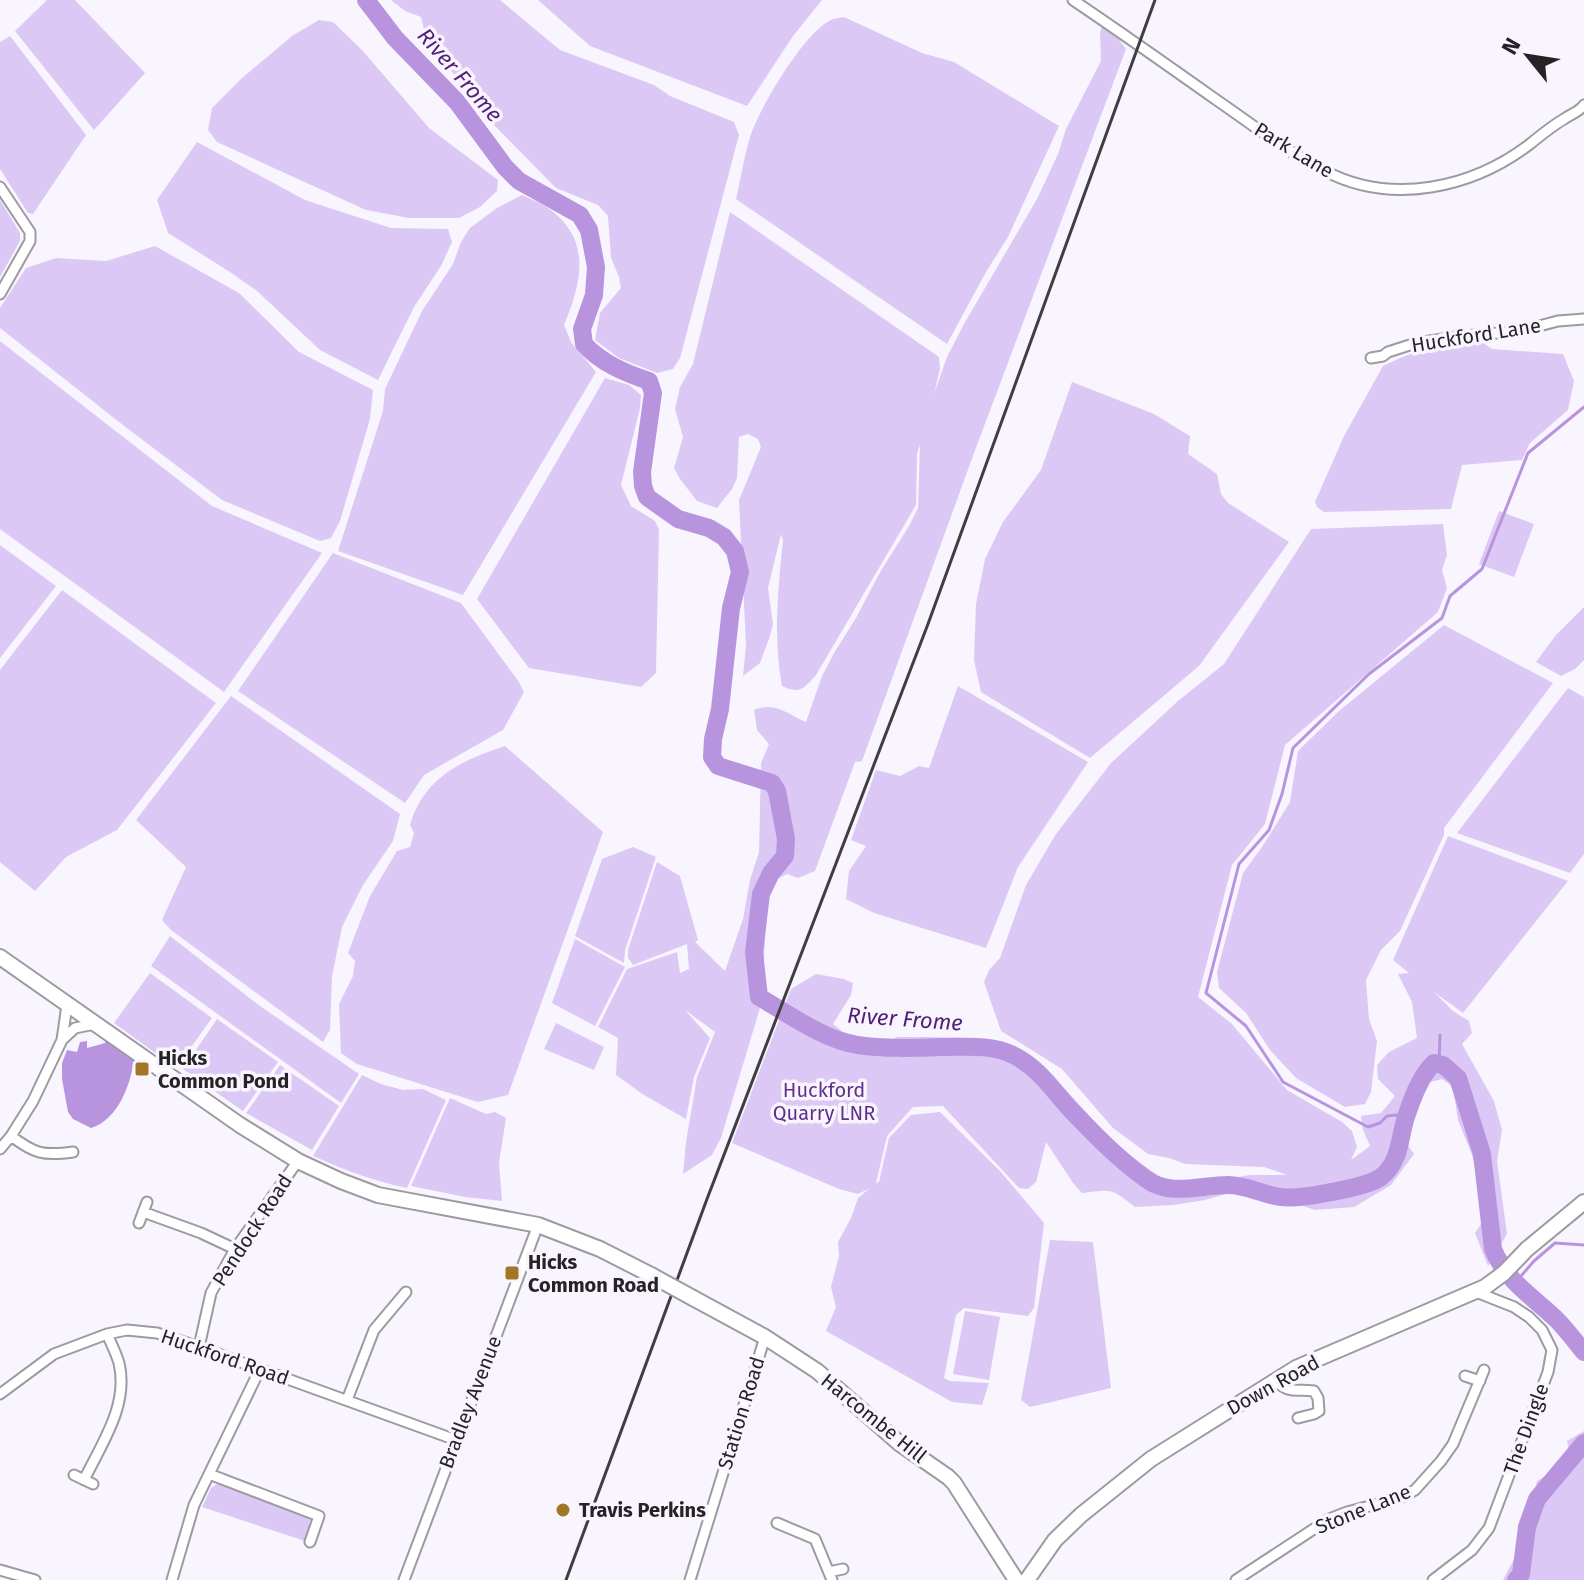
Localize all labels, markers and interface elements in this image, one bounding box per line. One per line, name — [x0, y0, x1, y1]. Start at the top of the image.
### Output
north arrow — [1488, 16, 1568, 96]
water label: River Frome — [412, 22, 508, 128]
text: N — [1496, 33, 1526, 59]
street label: Park Lane — [1250, 117, 1338, 183]
street label: Huckford Lane — [1409, 313, 1543, 357]
water label: River Frome — [846, 1001, 964, 1037]
place label: Hicks Common Pond — [158, 1046, 289, 1093]
marker: Hicks Common Pond — [133, 1060, 151, 1078]
park label: Huckford Quarry LNR — [773, 1078, 875, 1125]
street label: Pendock Road — [207, 1170, 297, 1290]
place label: Hicks Common Road — [528, 1250, 659, 1297]
marker: Hicks Common Road — [503, 1264, 521, 1282]
street label: Huckford Road — [158, 1324, 292, 1390]
street label: Bradley Avenue — [434, 1332, 506, 1472]
street label: Down Road — [1223, 1350, 1323, 1420]
street label: Station Road — [712, 1354, 770, 1472]
street label: Harcombe Hill — [816, 1368, 932, 1468]
street label: The Dingle — [1498, 1380, 1554, 1478]
street label: Stone Lane — [1312, 1479, 1414, 1539]
place label: Travis Perkins — [579, 1498, 706, 1522]
marker: Travis Perkins — [554, 1501, 572, 1519]

